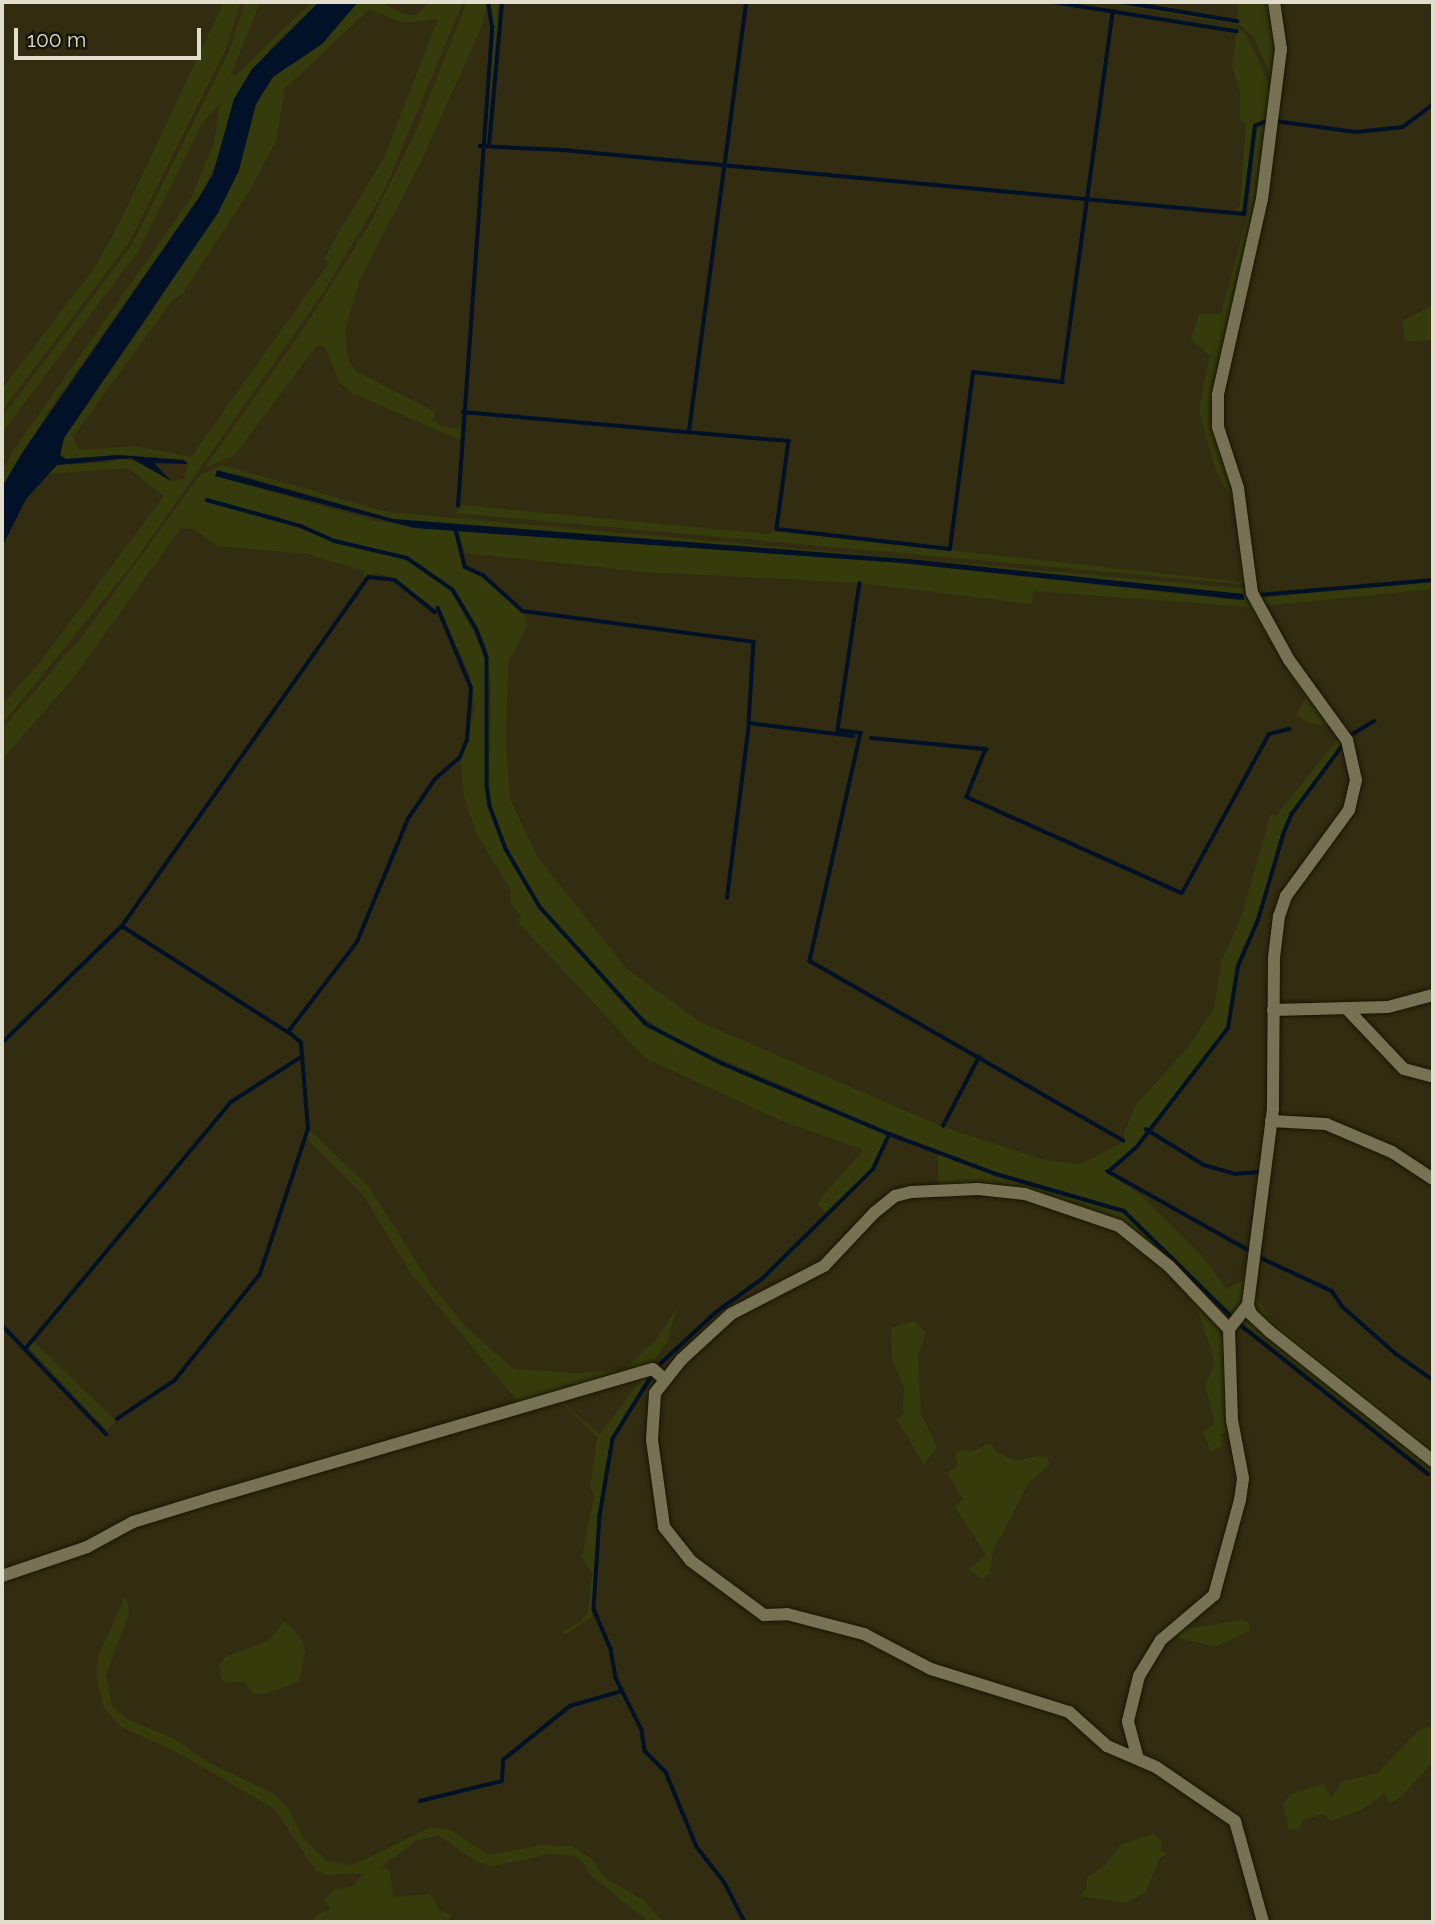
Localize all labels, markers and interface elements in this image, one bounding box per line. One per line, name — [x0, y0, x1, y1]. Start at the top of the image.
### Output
scale bar — [18, 14, 205, 58]
text: 100 m — [27, 27, 86, 52]

